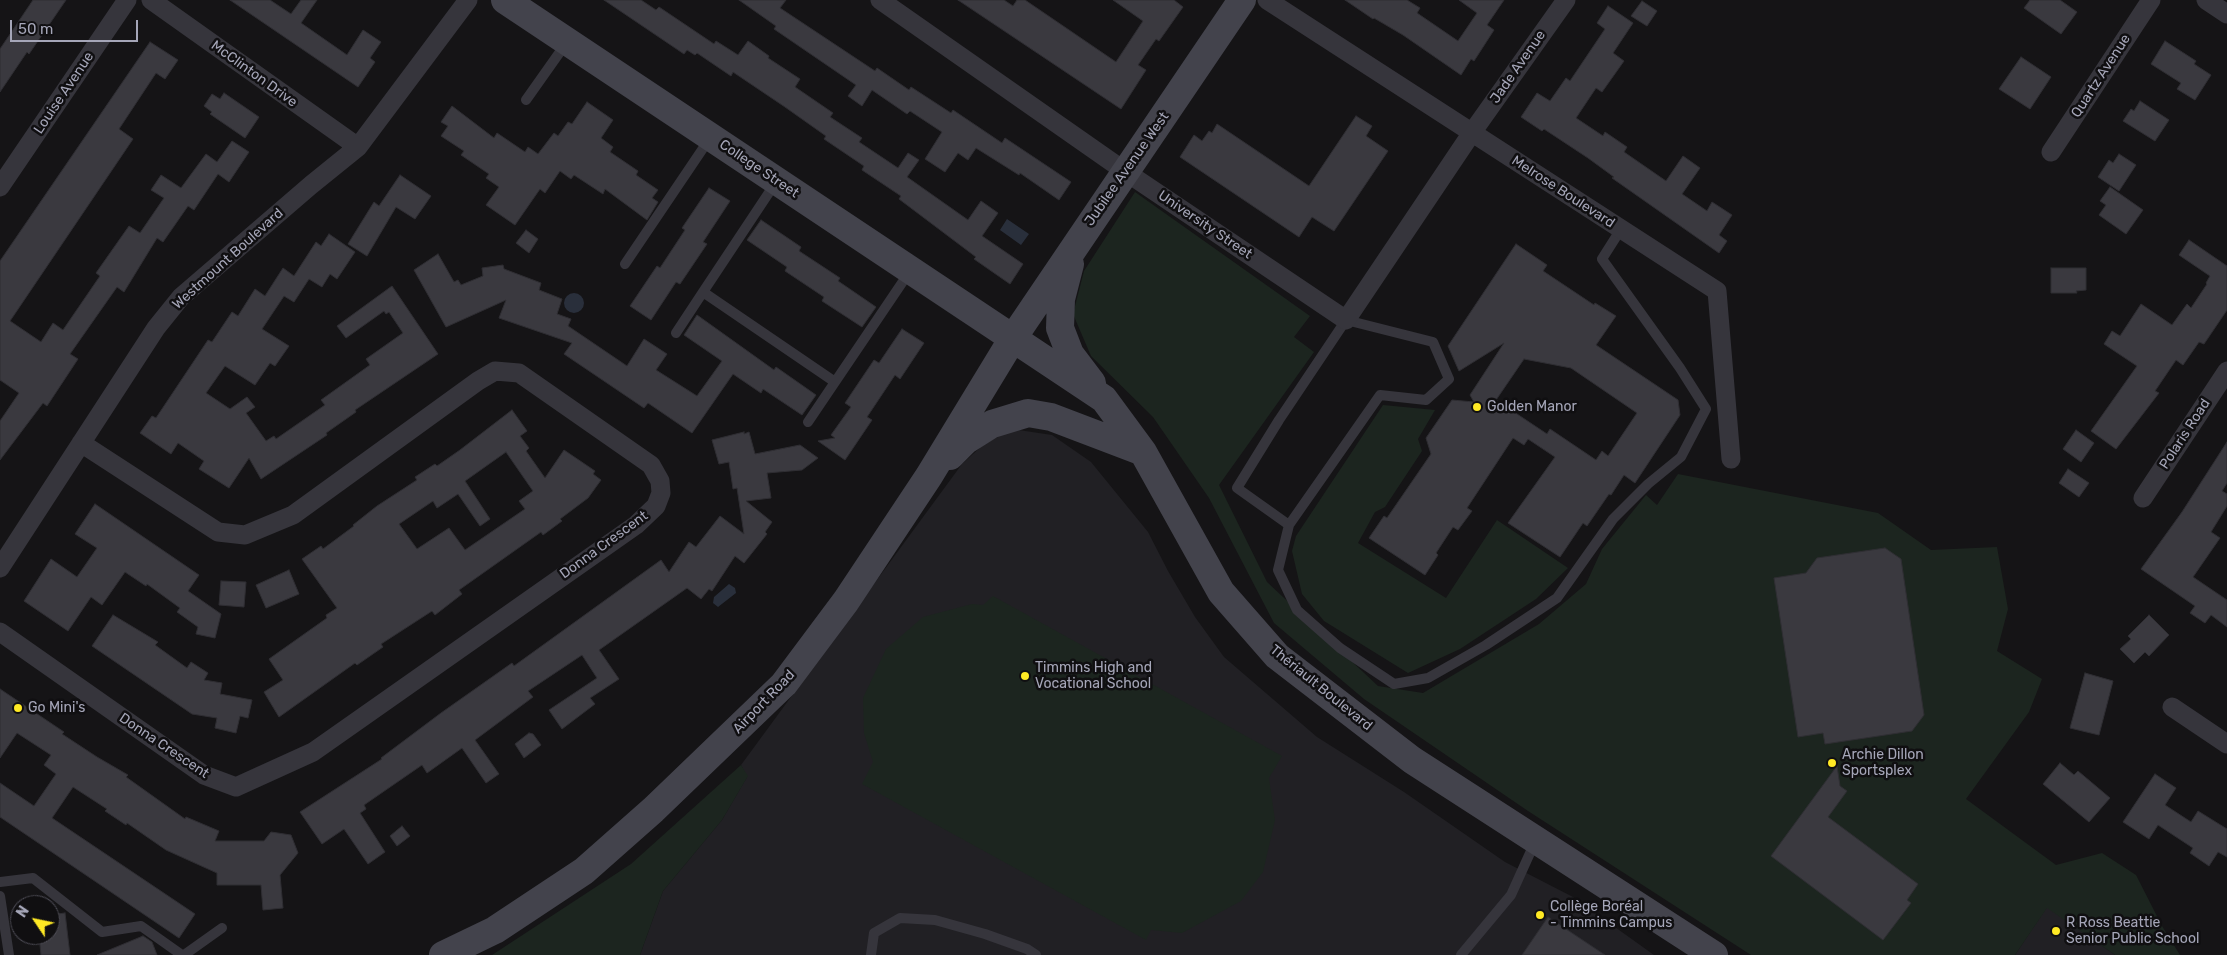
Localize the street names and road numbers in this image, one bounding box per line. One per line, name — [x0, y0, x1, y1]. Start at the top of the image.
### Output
street label: Jade Avenue — [1487, 27, 1549, 107]
street label: Quartz Avenue — [2068, 31, 2134, 121]
street label: McClinton Drive — [208, 37, 300, 111]
street label: Louise Avenue — [30, 49, 98, 137]
street label: Jubilee Avenue West — [1081, 109, 1173, 229]
street label: College Street — [716, 136, 802, 202]
street label: Melrose Boulevard — [1508, 152, 1618, 232]
street label: University Street — [1155, 187, 1255, 263]
street label: Westmount Boulevard — [169, 205, 287, 313]
street label: Polaris Road — [2156, 396, 2214, 472]
street label: Donna Crescent — [557, 507, 651, 583]
street label: Thériault Boulevard — [1266, 642, 1376, 734]
street label: Airport Road — [730, 667, 798, 737]
street label: Donna Crescent — [116, 710, 212, 782]

